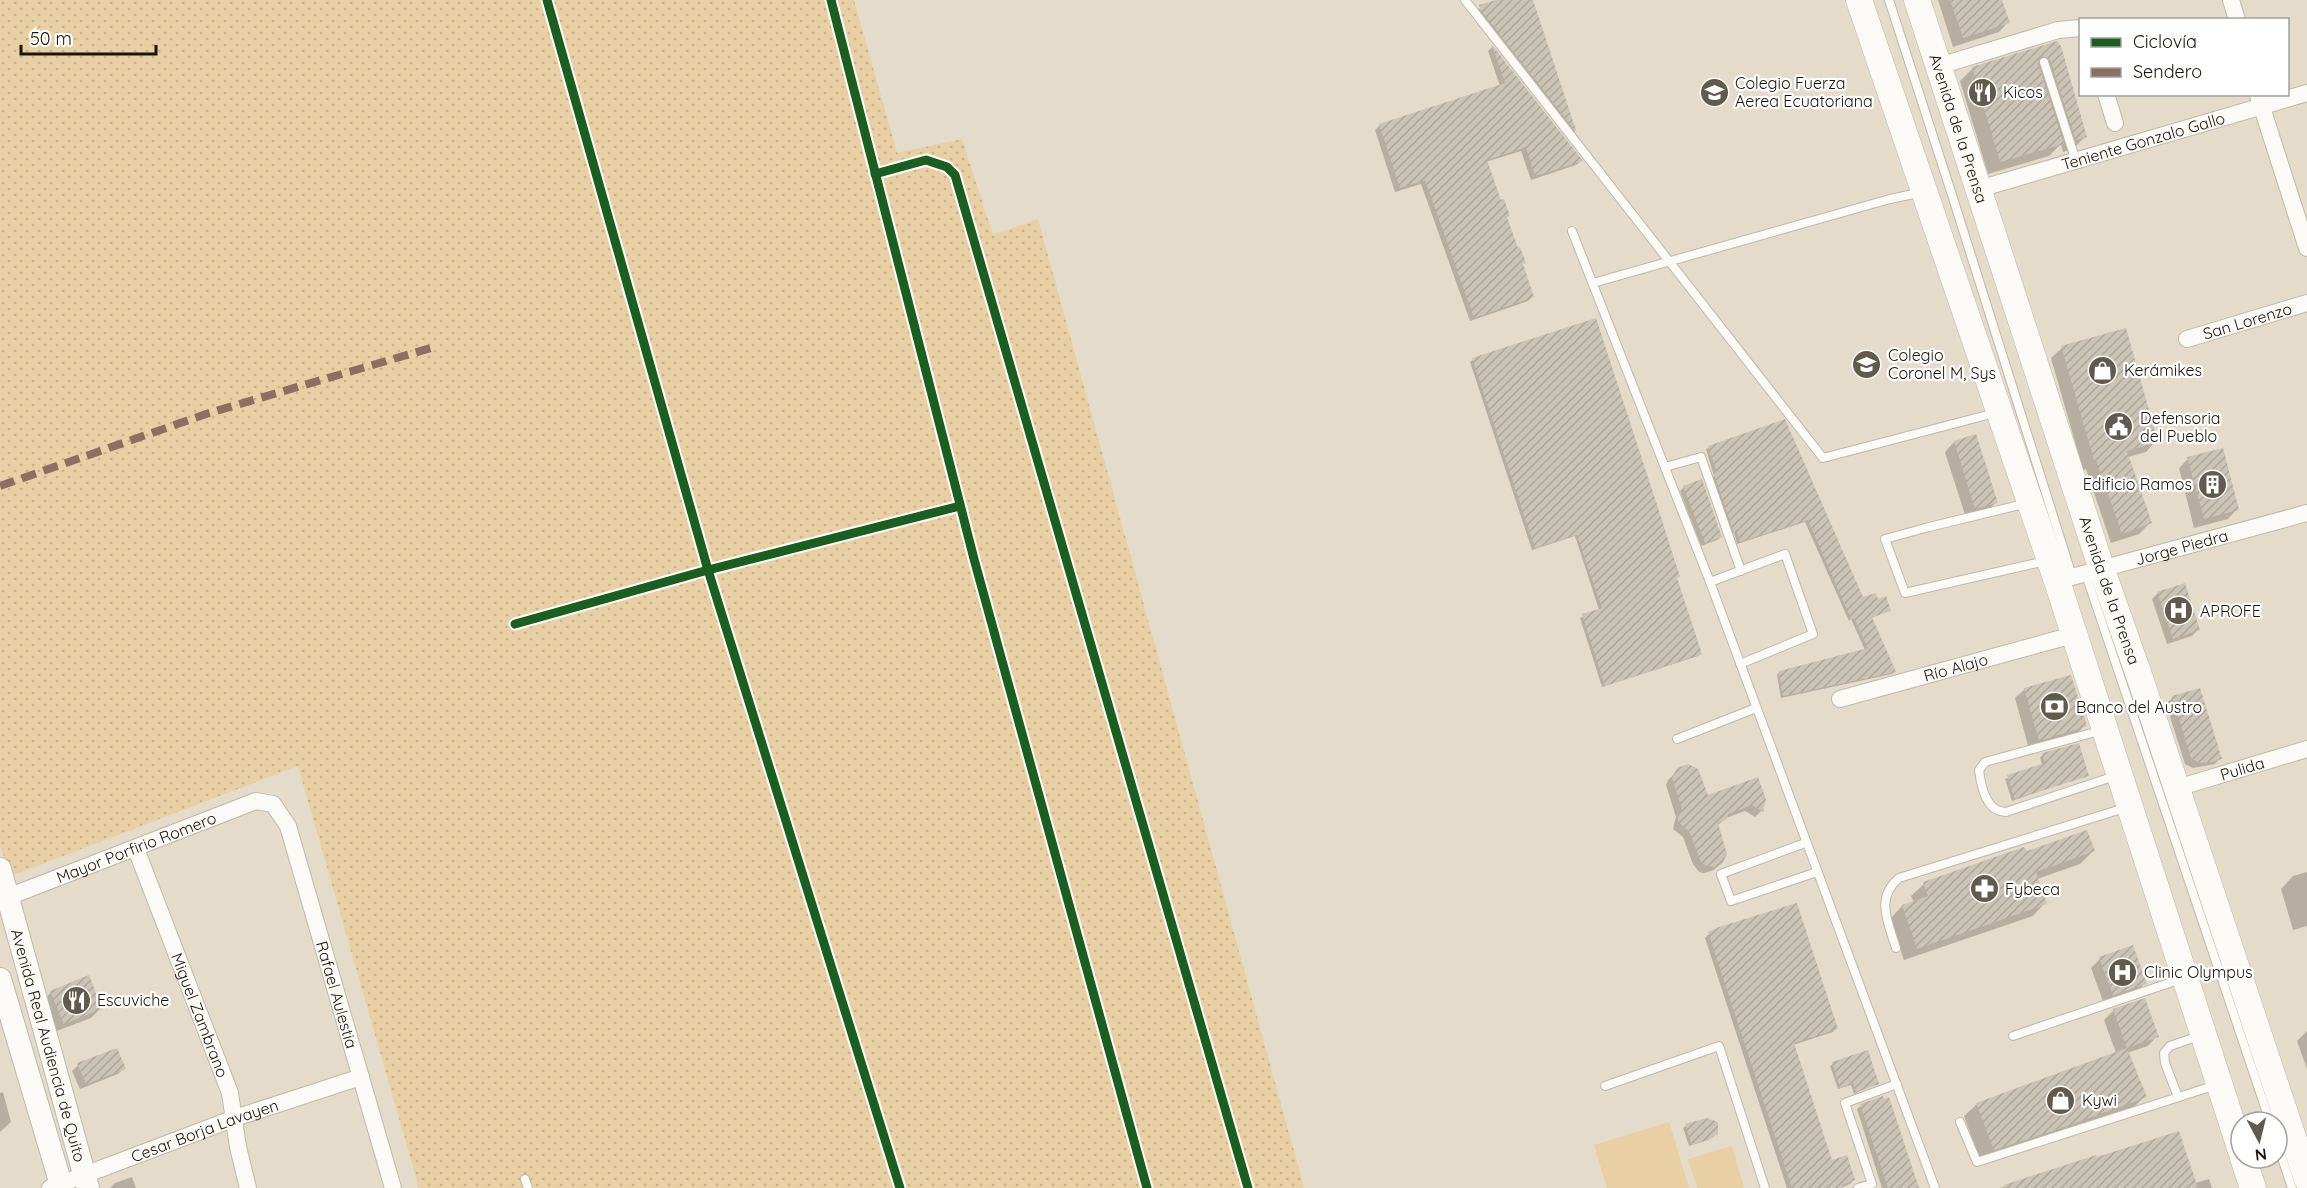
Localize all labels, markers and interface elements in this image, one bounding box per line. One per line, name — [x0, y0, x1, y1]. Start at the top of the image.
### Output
scale bar — [21, 18, 156, 56]
legend — [2079, 18, 2289, 96]
text: 50 m — [30, 27, 72, 50]
text: Ciclovía — [2133, 30, 2197, 53]
street label: Avenida de la Prensa — [1925, 51, 1992, 206]
text: Sendero — [2133, 60, 2202, 83]
place label: Colegio Fuerza Aerea Ecuatoriana — [1735, 73, 1873, 111]
school or university icon: Colegio Fuerza Aerea Ecuatoriana — [1698, 76, 1730, 108]
restaurant icon: Kicos — [1966, 76, 1998, 108]
place label: Kicos — [2003, 82, 2043, 102]
street label: Teniente Gonzalo Gallo — [2059, 108, 2227, 174]
street label: San Lorenzo — [2200, 298, 2294, 344]
place label: Colegio Coronel M, Sys — [1888, 345, 1996, 383]
school or university icon: Colegio Coronel M, Sys — [1851, 348, 1883, 380]
shop icon: Kerámikes — [2087, 354, 2119, 386]
place label: Kerámikes — [2124, 360, 2202, 380]
place label: Defensoria del Pueblo — [2140, 408, 2221, 446]
public building icon: Defensoria del Pueblo — [2103, 411, 2135, 443]
building icon: Edificio Ramos — [2197, 468, 2229, 500]
place label: Edificio Ramos — [2083, 474, 2192, 494]
street label: Avenida de la Prensa — [2075, 514, 2144, 667]
street label: Jorge Piedra — [2133, 525, 2230, 569]
hospital icon: APROFE — [2163, 595, 2195, 627]
place label: APROFE — [2200, 601, 2261, 621]
street label: Río Alajo — [1921, 649, 1990, 686]
bank icon: Banco del Austro — [2039, 691, 2071, 723]
place label: Banco del Austro — [2076, 697, 2202, 717]
street label: Pulida — [2218, 752, 2267, 785]
street label: Mayor Porfirio Romero — [53, 807, 219, 887]
pharmacy icon: Fybeca — [1968, 873, 2000, 905]
place label: Fybeca — [2005, 879, 2060, 899]
street label: Avenida Real Audiencia de Quito — [7, 927, 90, 1164]
street label: Rafael Aulestia — [312, 939, 362, 1051]
street label: Miguel Zambrano — [167, 950, 233, 1080]
hospital icon: Clinic Olympus — [2107, 956, 2139, 988]
place label: Clinic Olympus — [2144, 962, 2253, 982]
restaurant icon: Escuviche — [60, 984, 92, 1016]
place label: Escuviche — [97, 990, 169, 1010]
shop icon: Kywi — [2045, 1084, 2077, 1116]
place label: Kywi — [2082, 1090, 2117, 1110]
street label: Cesar Borja Lavayen — [128, 1095, 281, 1166]
north arrow — [2229, 1110, 2289, 1170]
text: N — [2254, 1144, 2268, 1166]

